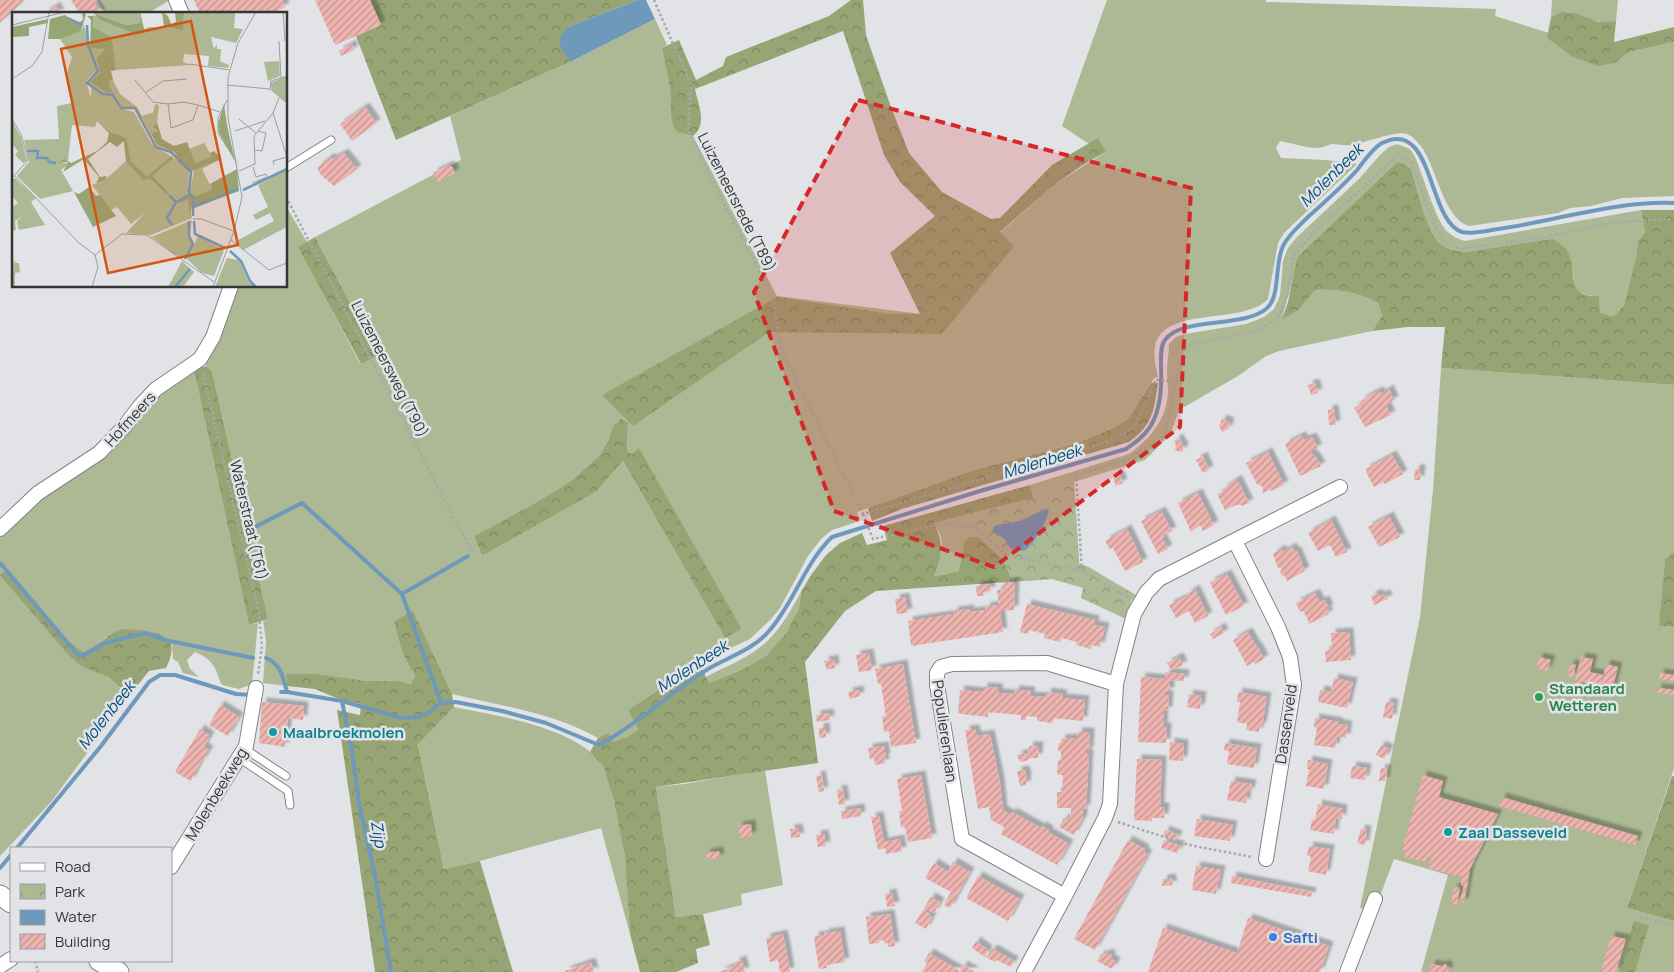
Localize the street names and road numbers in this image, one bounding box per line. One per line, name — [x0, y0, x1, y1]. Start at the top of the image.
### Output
street label: Luizemeersrede (T89) — [693, 129, 781, 275]
street label: Luizemeersweg (T90) — [346, 297, 434, 441]
street label: Hofmeers — [100, 387, 161, 451]
street label: Waterstraat (T61) — [225, 458, 273, 582]
street label: Populierenlaan — [927, 678, 963, 784]
street label: Dassenveld — [1270, 683, 1302, 765]
street label: Molenbeekweg — [180, 744, 252, 844]

